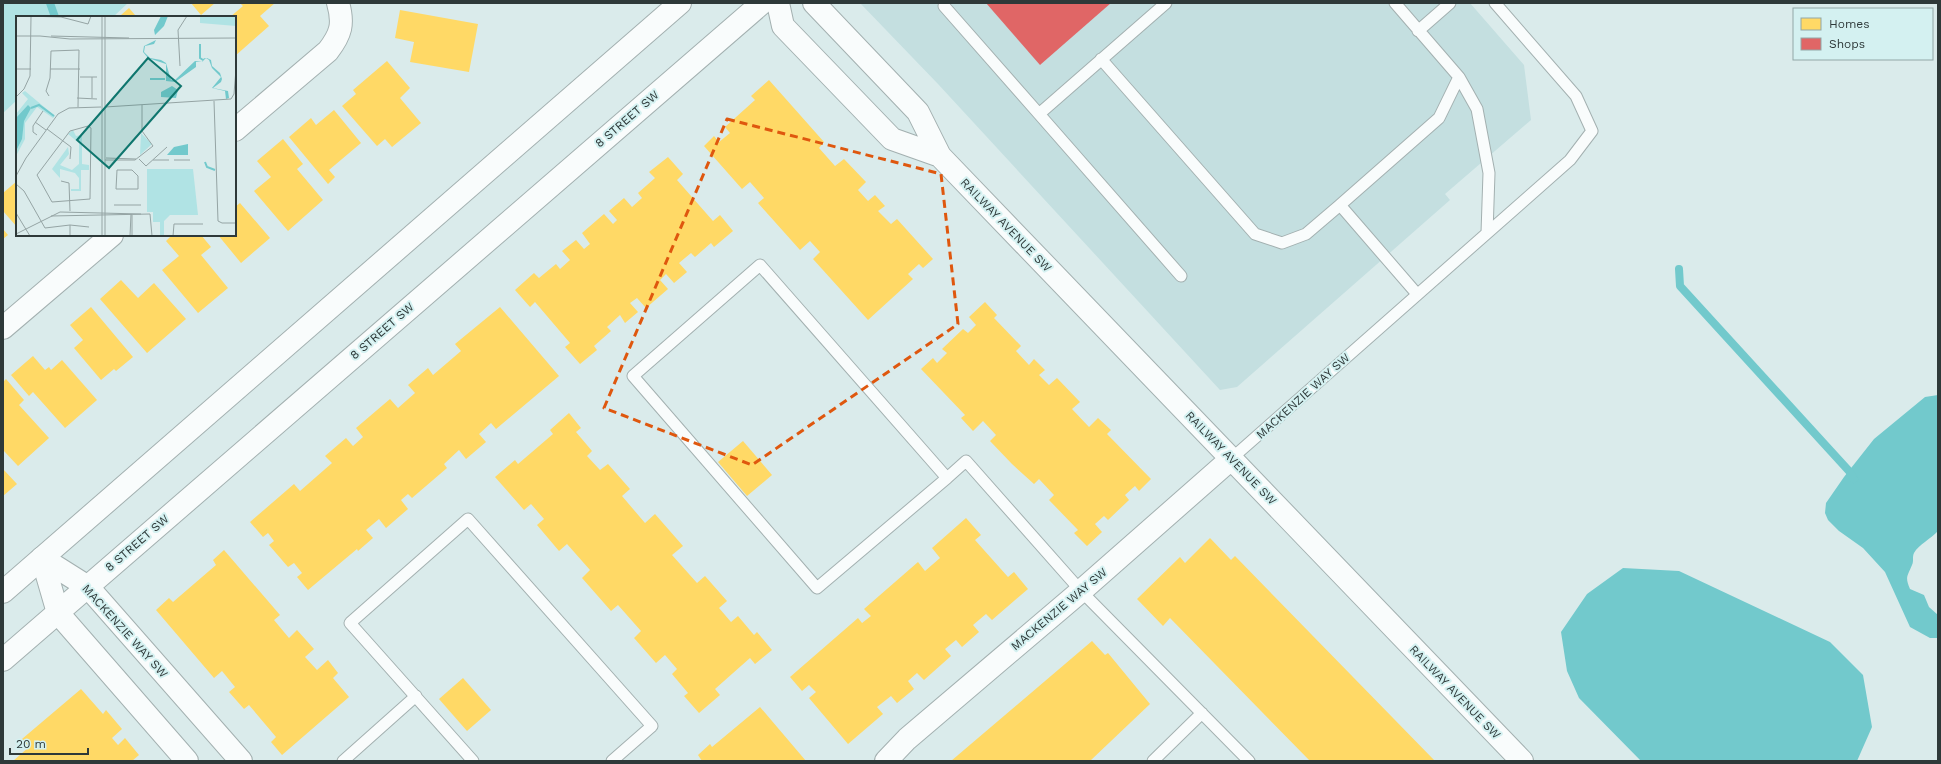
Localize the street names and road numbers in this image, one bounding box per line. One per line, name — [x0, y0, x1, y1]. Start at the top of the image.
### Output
street label: 8 STREET SW — [592, 87, 662, 150]
street label: RAILWAY AVENUE SW — [958, 175, 1055, 275]
street label: 8 STREET SW — [347, 299, 417, 362]
street label: MACKENZIE WAY SW — [1253, 350, 1353, 442]
street label: RAILWAY AVENUE SW — [1183, 408, 1280, 508]
street label: 8 STREET SW — [102, 511, 172, 574]
street label: MACKENZIE WAY SW — [1008, 565, 1110, 653]
street label: MACKENZIE WAY SW — [79, 581, 171, 681]
street label: RAILWAY AVENUE SW — [1407, 642, 1504, 742]

